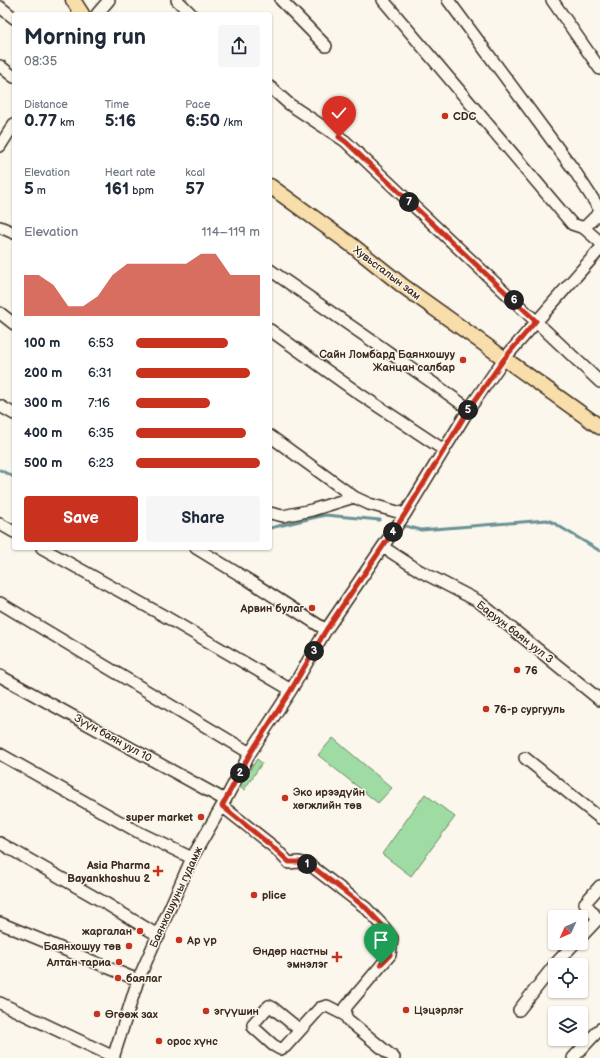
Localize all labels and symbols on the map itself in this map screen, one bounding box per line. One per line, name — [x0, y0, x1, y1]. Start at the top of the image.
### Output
pin — [322, 96, 356, 137]
place label: CDC — [453, 110, 476, 123]
marker: CDC — [440, 111, 450, 121]
pin: 7 — [399, 192, 419, 212]
street label: Хувьсгалын зам — [351, 243, 423, 303]
pin: 6 — [504, 290, 524, 310]
place label: Сайн Ломбард Баянхошуу Жанцан салбар — [319, 348, 456, 374]
marker: Сайн Ломбард Баянхошуу Жанцан салбар — [458, 355, 468, 365]
pin: 5 — [458, 400, 478, 420]
pin: 4 — [383, 522, 403, 542]
street label: Баруун баян уул 3 — [474, 598, 556, 666]
place label: Арвин булаг — [239, 602, 305, 615]
marker: Арвин булаг — [307, 603, 317, 613]
pin: 3 — [304, 641, 324, 661]
place label: 76 — [525, 664, 538, 677]
marker: 76 — [512, 665, 522, 675]
place label: 76-р сургууль — [494, 703, 565, 716]
marker: 76-р сургууль — [481, 704, 491, 714]
street label: Зүүн баян уул 10 — [72, 711, 154, 765]
pin: 2 — [230, 763, 250, 783]
place label: Эко ирээдүйн хөгжлийн төв — [293, 786, 365, 812]
marker: Эко ирээдүйн хөгжлийн төв — [280, 793, 290, 803]
place label: super market — [126, 811, 193, 824]
marker: super market — [196, 812, 206, 822]
street label: Баянхошууны гудамж — [147, 844, 205, 950]
pin: 1 — [297, 854, 317, 874]
place label: Asia Pharma Bayankhoshuu 2 — [67, 859, 150, 885]
marker: Asia Pharma Bayankhoshuu 2 — [153, 866, 163, 876]
place label: plice — [262, 889, 286, 902]
marker: plice — [249, 890, 259, 900]
north arrow — [548, 910, 588, 950]
pin — [364, 923, 398, 964]
place label: жаргалан — [82, 925, 132, 938]
marker: жаргалан — [135, 926, 145, 936]
place label: Ар үр — [186, 934, 217, 947]
marker: Ар үр — [174, 935, 184, 945]
place label: Баянхошуу төв — [44, 940, 121, 953]
marker: Баянхошуу төв — [124, 941, 134, 951]
place label: Өндөр настны эмнэлэг — [253, 945, 329, 971]
marker: Өндөр настны эмнэлэг — [331, 951, 343, 963]
place label: Алтан тариа — [46, 956, 112, 969]
marker: Алтан тариа — [114, 957, 124, 967]
place label: баялаг — [126, 972, 163, 985]
marker: баялаг — [113, 973, 123, 983]
place label: Цэцэрлэг — [414, 1004, 464, 1017]
place label: эгүүшин — [214, 1005, 259, 1018]
marker: Цэцэрлэг — [401, 1005, 411, 1015]
marker: эгүүшин — [201, 1006, 211, 1016]
place label: Өгөөж зах — [105, 1008, 158, 1021]
marker: Өгөөж зах — [92, 1009, 102, 1019]
place label: орос хүнс — [167, 1035, 218, 1048]
marker: орос хүнс — [154, 1036, 164, 1046]

